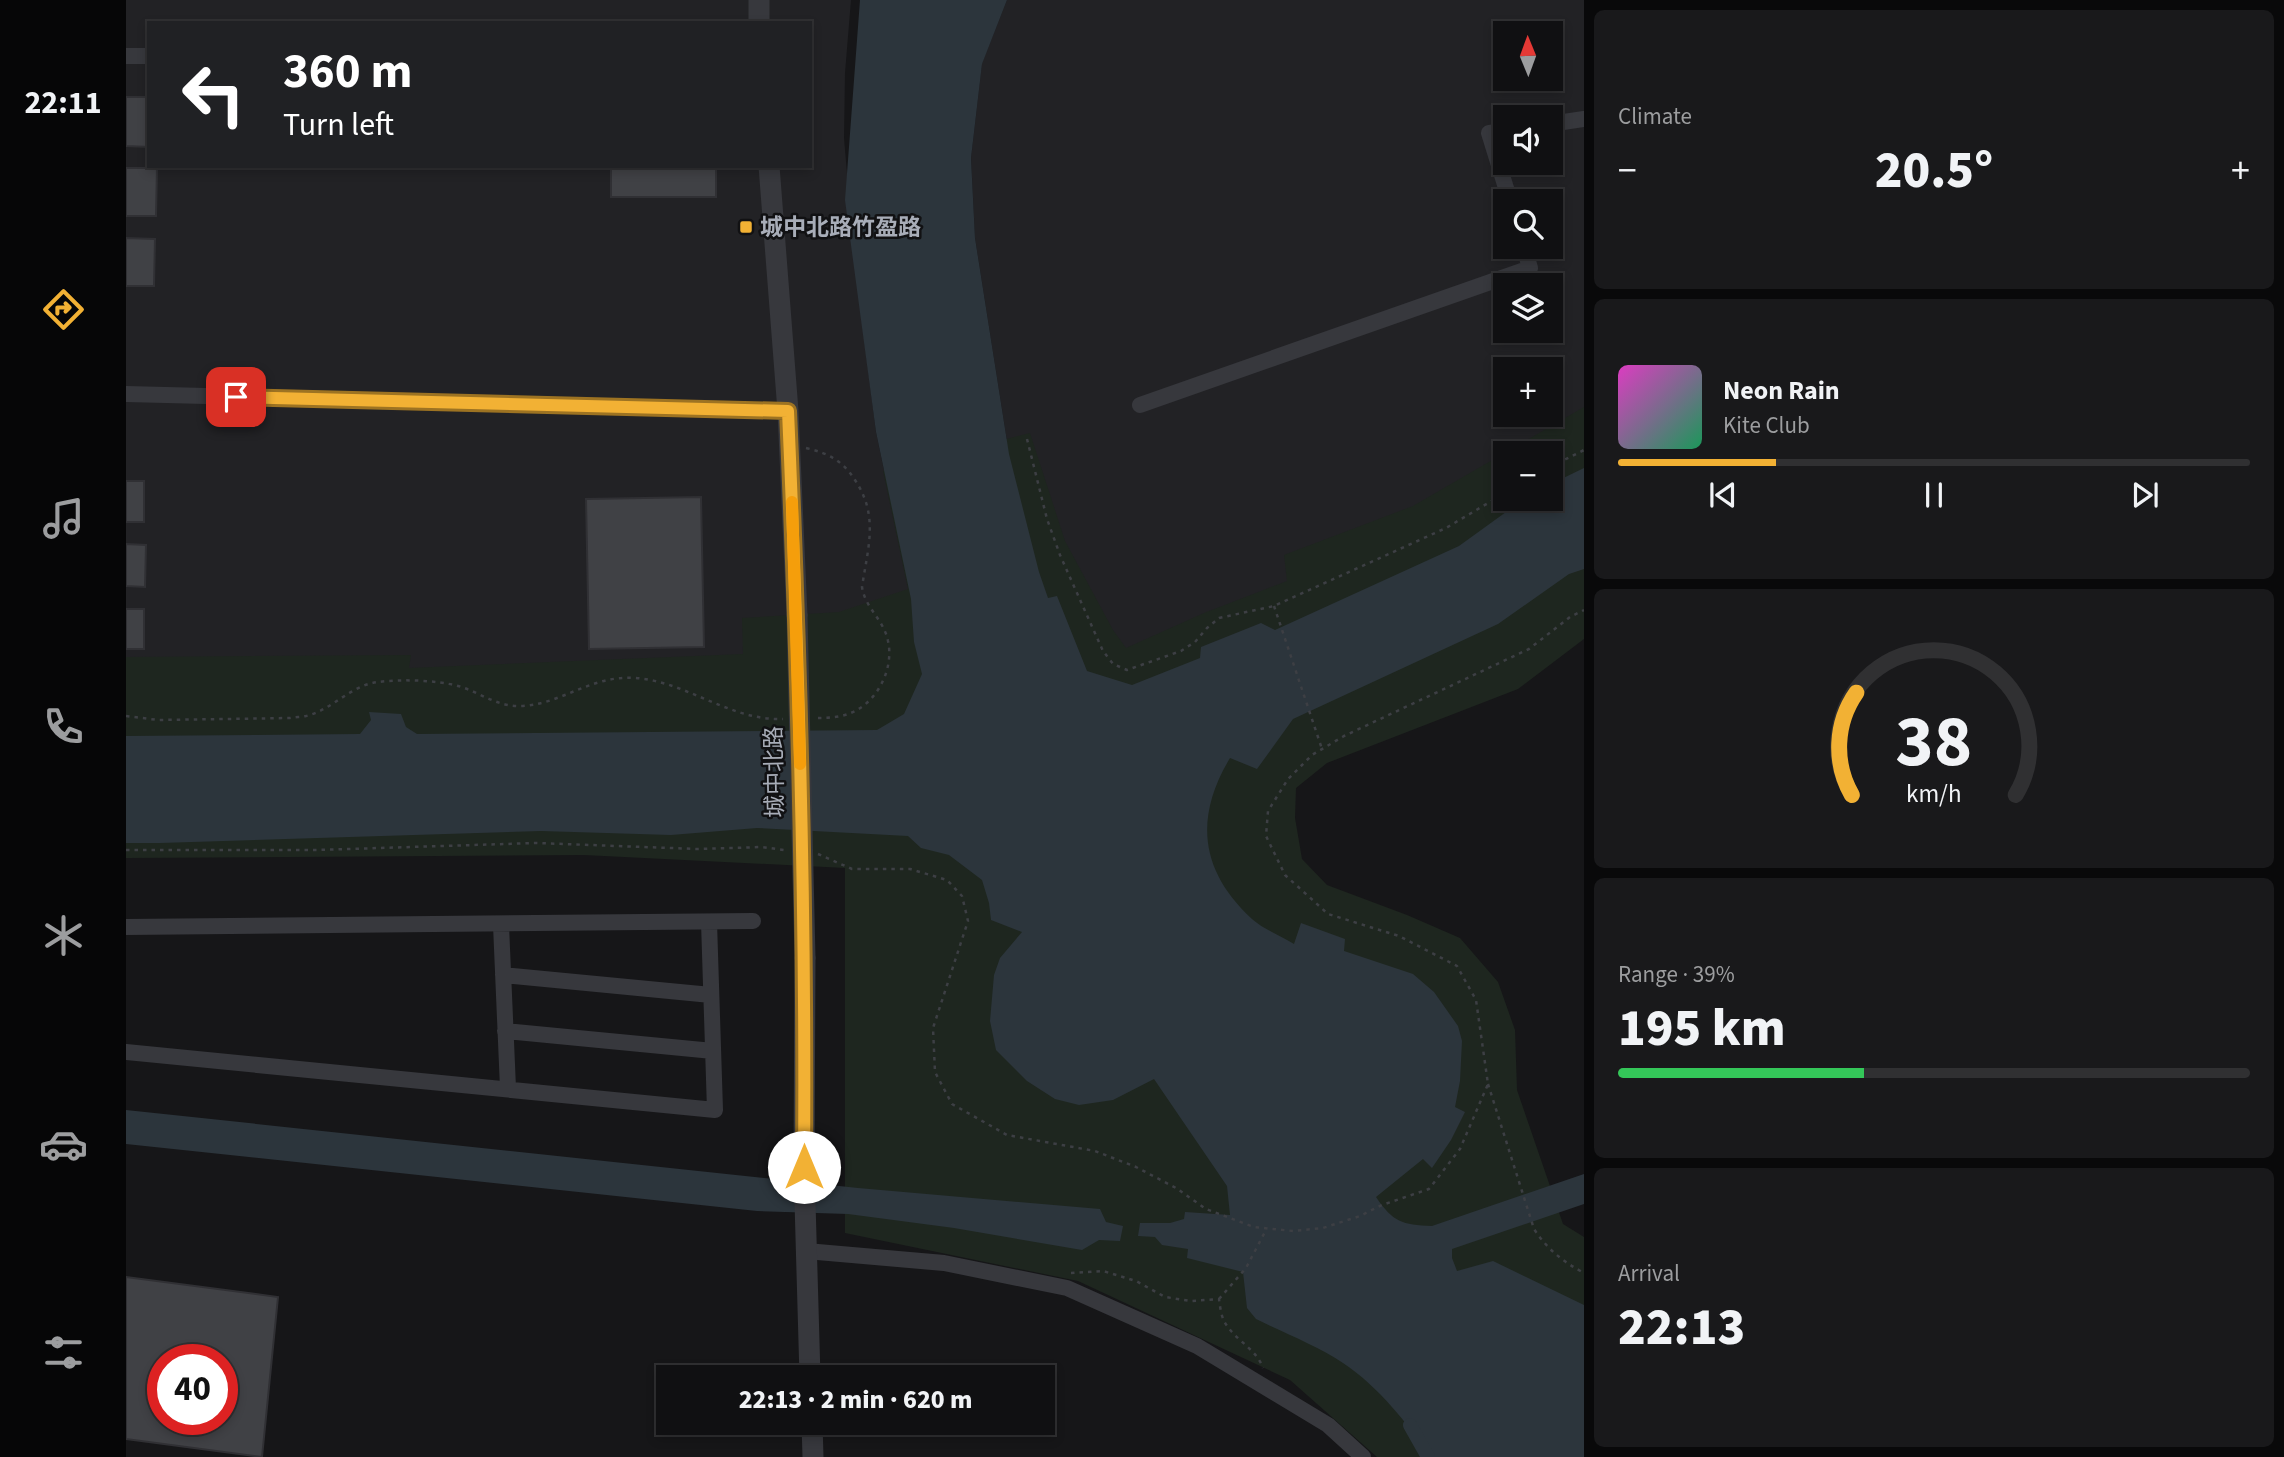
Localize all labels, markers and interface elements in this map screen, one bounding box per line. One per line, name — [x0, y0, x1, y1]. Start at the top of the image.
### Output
north arrow — [1493, 21, 1563, 91]
map controls — [1493, 21, 1563, 511]
text: 360 m — [283, 37, 412, 107]
icon: left — [168, 49, 259, 140]
text: 22:11 — [24, 80, 102, 126]
text: Climate — [1618, 100, 1692, 133]
text: Turn left — [283, 102, 394, 148]
button: sound — [1493, 105, 1563, 175]
text: 20.5° — [1875, 134, 1993, 208]
text: − — [1618, 144, 1637, 198]
text: + — [2231, 144, 2250, 198]
button: search — [1493, 189, 1563, 259]
place label: 城中北路竹盈路 — [760, 211, 921, 244]
marker: 城中北路竹盈路 — [738, 219, 754, 235]
button: layers — [1493, 273, 1563, 343]
icon: directions — [39, 285, 88, 334]
button: + — [1493, 357, 1563, 427]
pin — [206, 367, 266, 427]
text: Neon Rain — [1723, 372, 1840, 409]
icon: arrive — [217, 378, 255, 416]
text: Kite Club — [1723, 409, 1810, 442]
button: − — [1493, 441, 1563, 511]
icon: previous — [1704, 476, 1742, 514]
icon: pause — [1915, 476, 1953, 514]
icon: next — [2126, 476, 2164, 514]
icon: music — [39, 494, 88, 543]
text: 38 — [1896, 690, 1972, 794]
icon: phone — [39, 702, 88, 751]
street label: 城中北路 — [757, 726, 792, 818]
text: km/h — [1906, 775, 1962, 811]
icon: climate — [39, 911, 88, 960]
text: Range · 39% — [1618, 958, 1735, 991]
text: 195 km — [1618, 992, 1786, 1066]
icon: car — [39, 1120, 88, 1169]
position arrow — [767, 1130, 841, 1204]
text: Arrival — [1618, 1257, 1680, 1290]
text: 22:13 — [1618, 1291, 1745, 1365]
icon: filters — [39, 1328, 88, 1377]
speed limit sign: 40 — [147, 1344, 238, 1435]
text: 22:13 · 2 min · 620 m — [739, 1381, 972, 1418]

